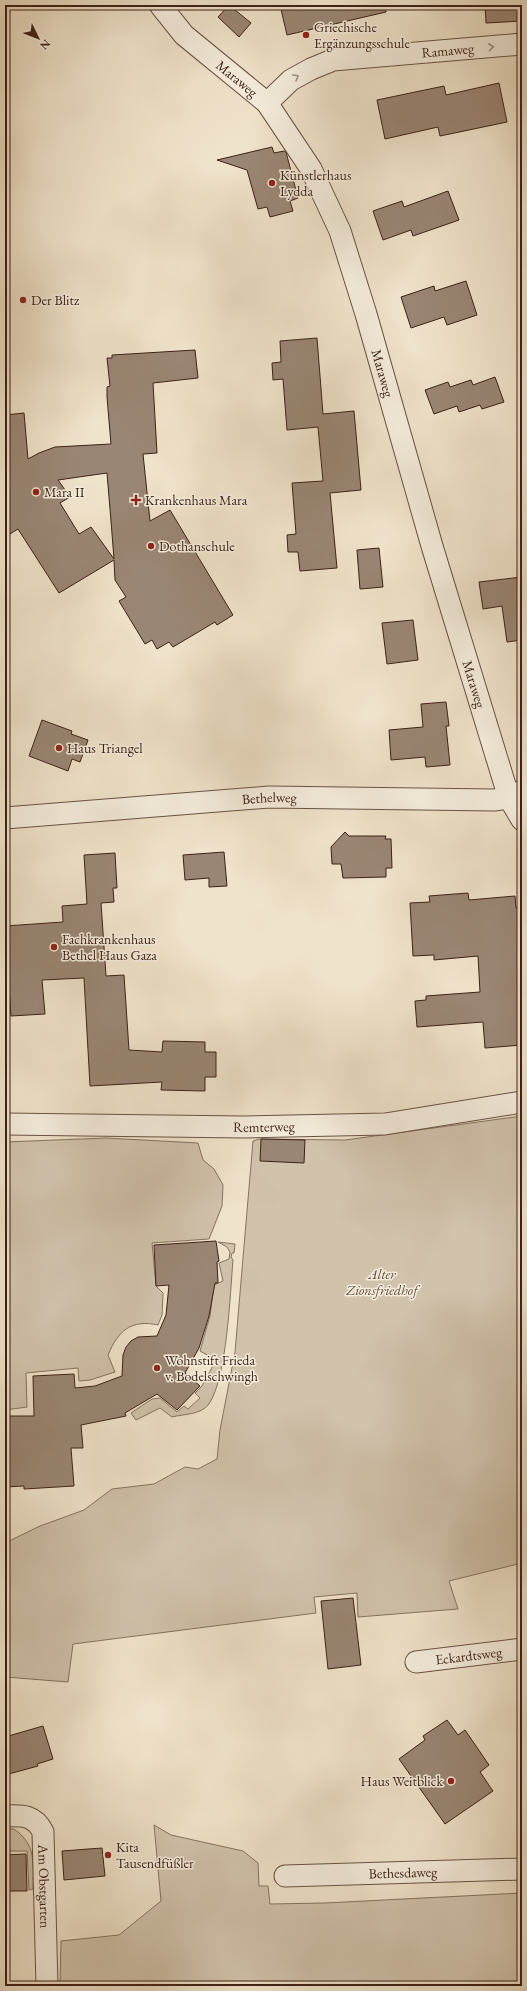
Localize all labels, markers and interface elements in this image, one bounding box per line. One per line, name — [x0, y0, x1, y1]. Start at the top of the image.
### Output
north arrow — [18, 18, 58, 58]
place label: Griechische Ergänzungsschule — [314, 18, 410, 52]
marker: Griechische Ergänzungsschule — [301, 30, 311, 40]
text: N — [37, 37, 53, 53]
street label: Ramaweg — [421, 39, 476, 61]
one-way arrow — [488, 42, 494, 51]
street label: Maraweg — [212, 56, 262, 101]
one-way arrow — [292, 75, 299, 82]
place label: Künstlerhaus Lydda — [280, 166, 352, 200]
marker: Künstlerhaus Lydda — [267, 178, 277, 188]
place label: Der Blitz — [31, 291, 80, 309]
marker: Der Blitz — [18, 295, 28, 305]
street label: Maraweg — [368, 347, 398, 400]
place label: Mara II — [44, 483, 85, 501]
marker: Mara II — [31, 487, 41, 497]
place label: Krankenhaus Mara — [145, 491, 248, 509]
marker: Krankenhaus Mara — [130, 494, 142, 506]
place label: Dothanschule — [159, 537, 235, 555]
marker: Dothanschule — [146, 541, 156, 551]
street label: Maraweg — [458, 658, 490, 711]
place label: Haus Triangel — [67, 739, 143, 757]
marker: Haus Triangel — [54, 743, 64, 753]
street label: Bethelweg — [241, 788, 298, 808]
place label: Fachkrankenhaus Bethel Haus Gaza — [62, 930, 157, 964]
marker: Fachkrankenhaus Bethel Haus Gaza — [49, 942, 59, 952]
street label: Remterweg — [233, 1117, 296, 1136]
park label: Alter Zionsfriedhof — [345, 1265, 421, 1299]
place label: Wohnstift Frieda v. Bodelschwingh — [165, 1351, 258, 1385]
marker: Wohnstift Frieda v. Bodelschwingh — [152, 1363, 162, 1373]
street label: Eckardtsweg — [434, 1642, 504, 1669]
place label: Haus Weitblick — [361, 1772, 443, 1790]
marker: Haus Weitblick — [446, 1776, 456, 1786]
place label: Kita Tausendfüßler — [116, 1838, 194, 1872]
street label: Am Obstgarten — [34, 1843, 55, 1929]
marker: Kita Tausendfüßler — [103, 1850, 113, 1860]
street label: Bethesdaweg — [368, 1862, 438, 1883]

